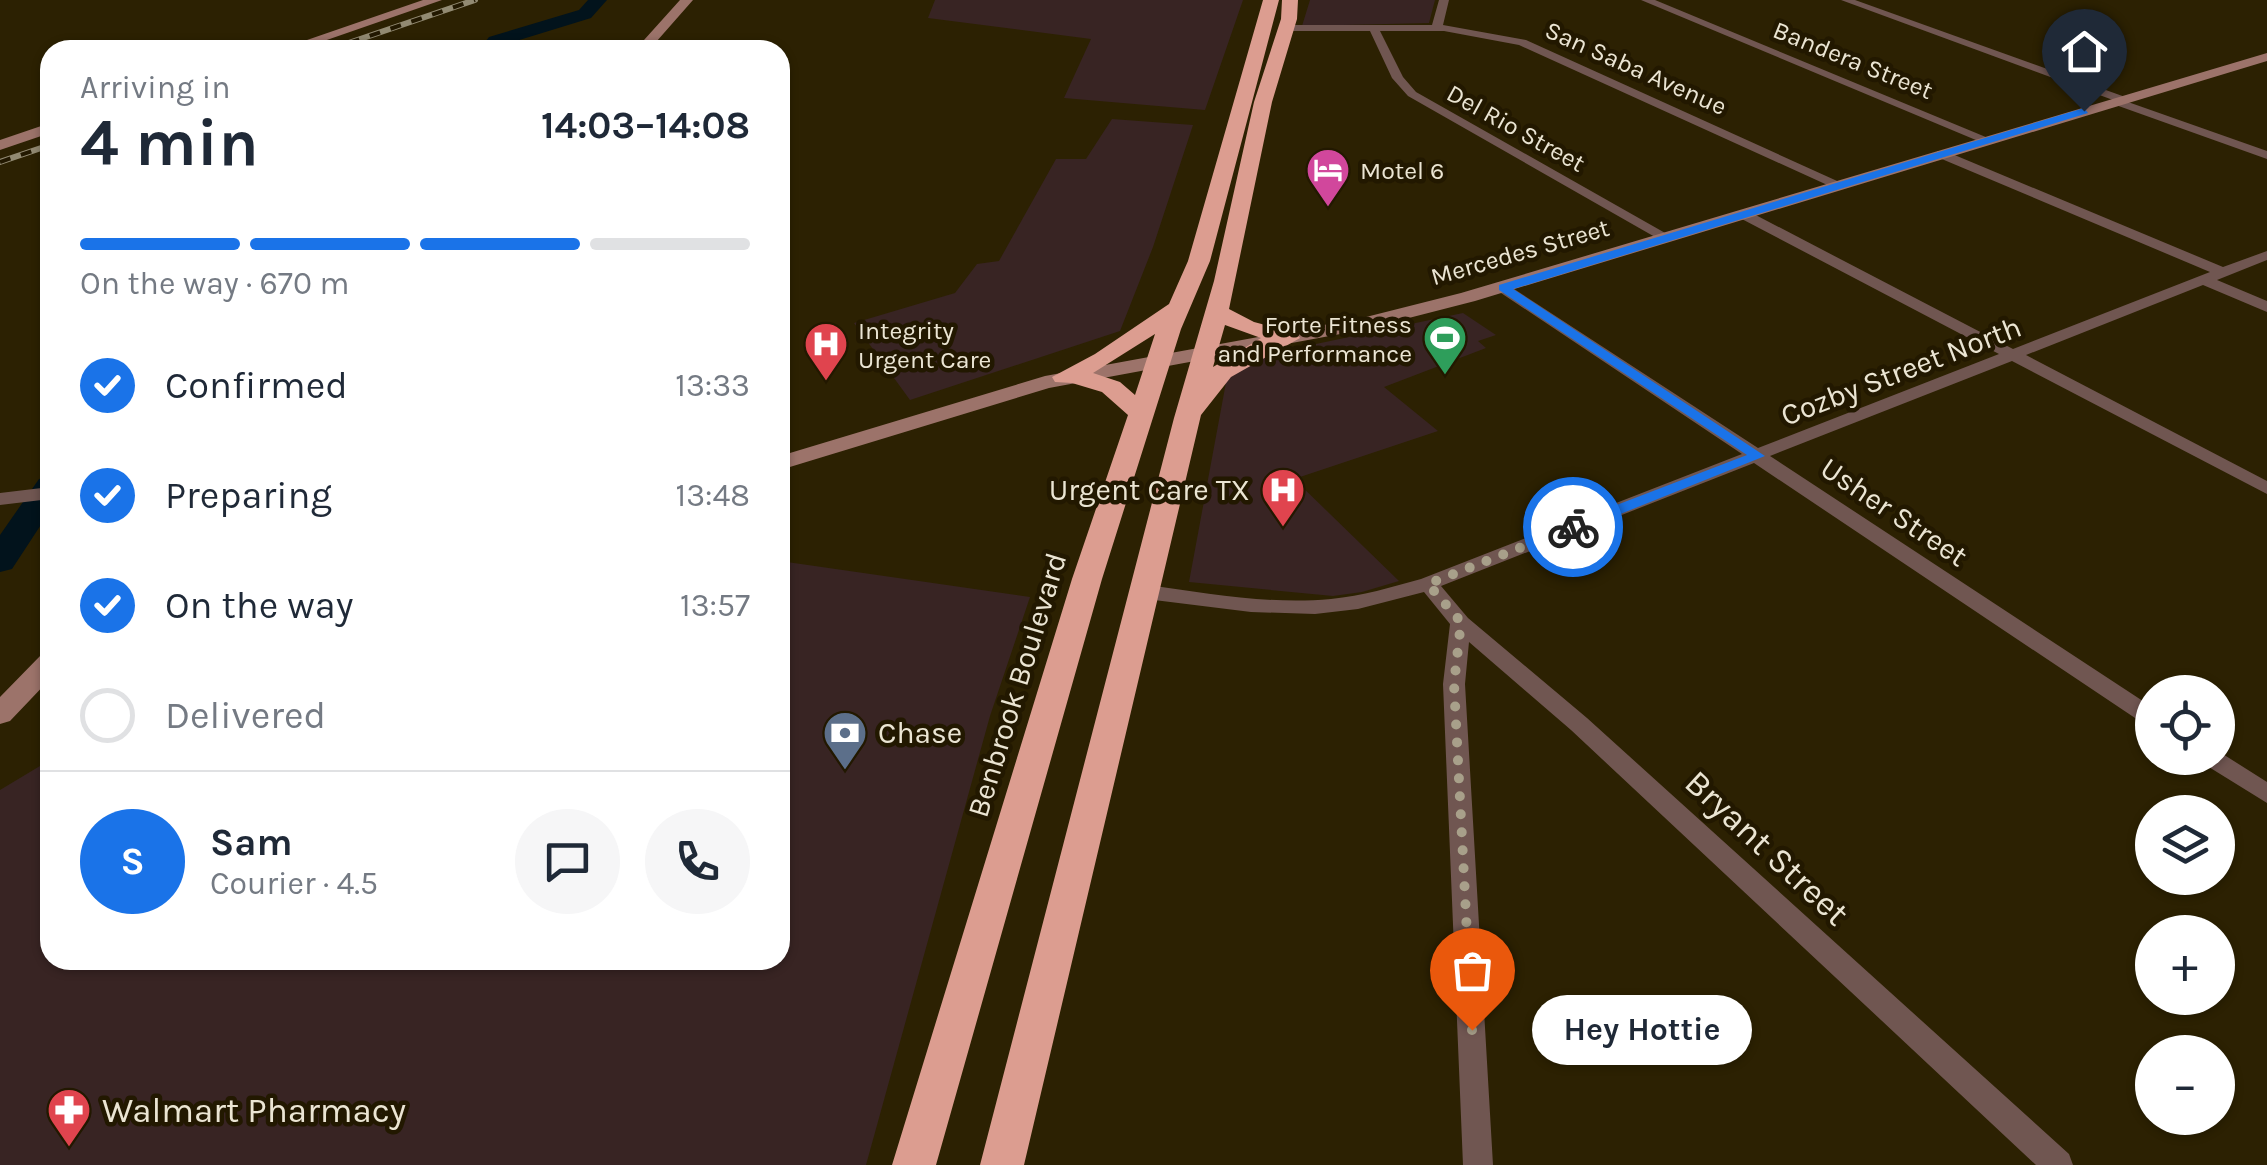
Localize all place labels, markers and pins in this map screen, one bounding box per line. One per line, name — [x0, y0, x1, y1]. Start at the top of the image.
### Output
pin — [2042, 9, 2127, 112]
hotel icon: Motel 6 — [1305, 147, 1351, 208]
place label: Motel 6 — [1360, 156, 1444, 185]
place label: Forte Fitness and Performance — [1217, 310, 1412, 368]
sports icon: Forte Fitness and Performance — [1422, 315, 1468, 376]
place label: Integrity Urgent Care — [858, 316, 991, 374]
hospital icon: Integrity Urgent Care — [803, 321, 849, 382]
hospital icon: Urgent Care TX — [1260, 467, 1306, 528]
place label: Urgent Care TX — [1049, 472, 1250, 508]
bank icon: Chase — [822, 710, 868, 771]
place label: Chase — [878, 715, 962, 751]
pin — [1430, 928, 1515, 1031]
callout: Hey Hottie — [1532, 995, 1752, 1065]
pharmacy icon: Walmart Pharmacy — [46, 1087, 92, 1148]
place label: Walmart Pharmacy — [102, 1090, 406, 1131]

